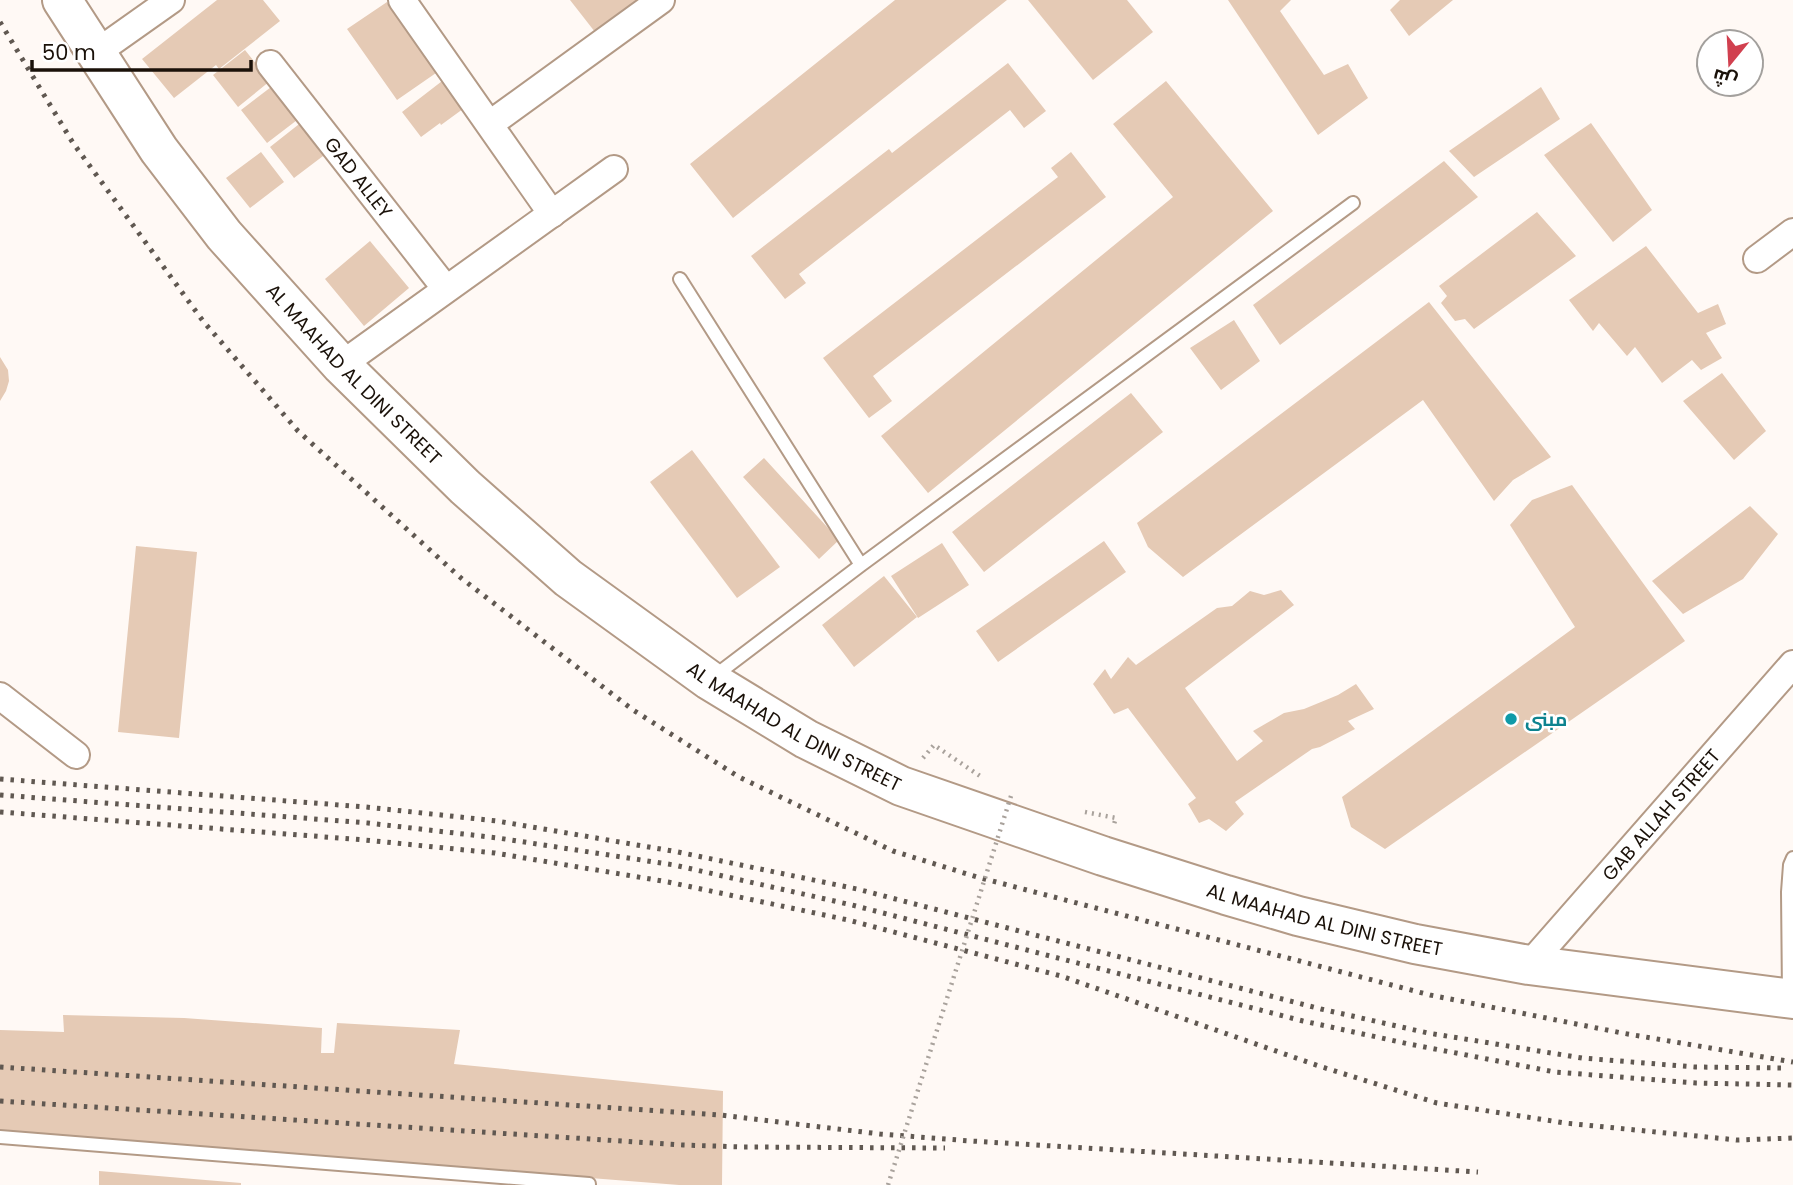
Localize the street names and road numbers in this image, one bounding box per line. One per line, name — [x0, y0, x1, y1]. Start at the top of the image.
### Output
street label: GAD ALLEY — [318, 131, 399, 224]
street label: AL MAAHAD AL DINI STREET — [260, 277, 448, 471]
street label: AL MAAHAD AL DINI STREET — [681, 655, 906, 798]
street label: GAB ALLAH STREET — [1596, 743, 1726, 886]
street label: AL MAAHAD AL DINI STREET — [1203, 876, 1445, 962]

